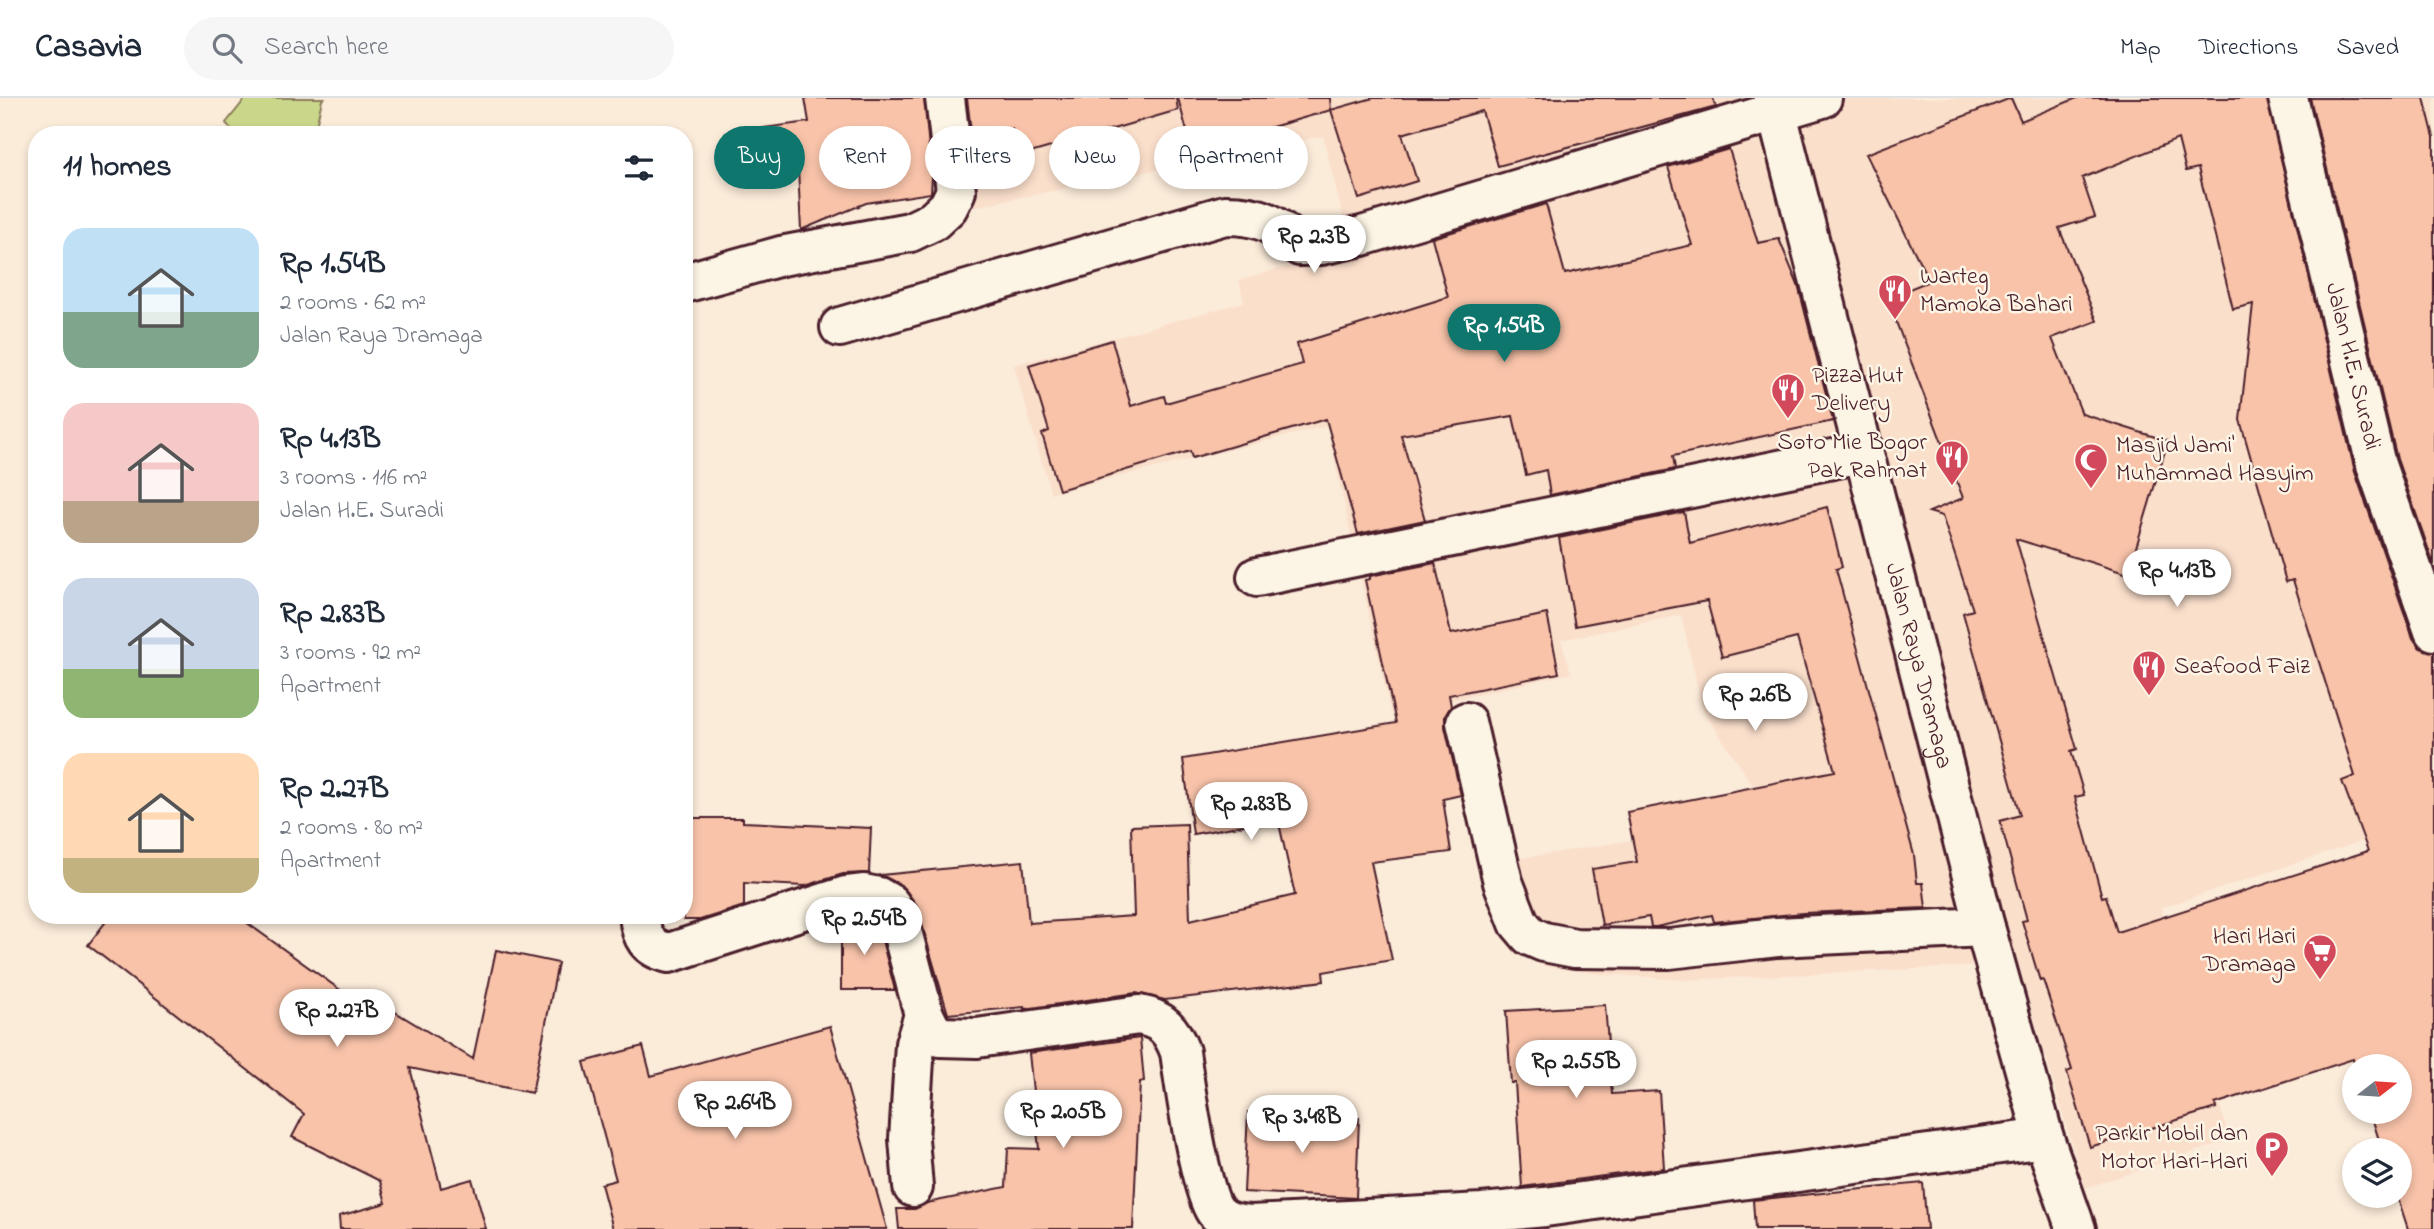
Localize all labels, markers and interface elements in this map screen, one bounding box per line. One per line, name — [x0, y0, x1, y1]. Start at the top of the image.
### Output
search box — [184, 17, 674, 80]
text: Casavia — [35, 24, 142, 72]
icon: search — [208, 29, 246, 67]
text: Search here — [264, 29, 389, 67]
text: Map — [2120, 31, 2161, 66]
text: Directions — [2199, 31, 2298, 66]
text: Saved — [2336, 31, 2399, 66]
chip: Buy — [714, 126, 805, 189]
chip: Rent — [819, 126, 911, 189]
chip: Filters — [925, 126, 1035, 189]
chip: New — [1049, 126, 1140, 189]
chip: Apartment — [1154, 126, 1308, 189]
text: 11 homes — [63, 146, 171, 190]
icon: filters — [620, 149, 658, 187]
pin: Rp 2.3B — [1249, 216, 1379, 275]
text: Rp 2.3B — [1278, 221, 1350, 254]
text: Rp 1.54B — [280, 243, 386, 287]
icon: home — [119, 256, 203, 340]
place label: Warteg Mamoka Bahari — [1920, 260, 2073, 323]
restaurant icon: Warteg Mamoka Bahari — [1876, 272, 1914, 321]
street label: Jalan H.E. Suradi — [2315, 279, 2389, 454]
text: 2 rooms · 62 m² — [280, 287, 426, 320]
pin: Rp 1.54B — [1432, 304, 1576, 364]
text: Rp 1.54B — [1463, 310, 1545, 343]
text: Jalan Raya Dramaga — [280, 320, 483, 353]
place label: Pizza Hut Delivery — [1811, 359, 1904, 423]
restaurant icon: Pizza Hut Delivery — [1769, 371, 1807, 420]
text: Rp 4.13B — [280, 418, 381, 462]
place label: Soto Mie Bogor Pak Rahmat — [1778, 426, 1928, 489]
place label: Masjid Jami' Muhammad Hasyim — [2116, 429, 2314, 493]
icon: home — [119, 431, 203, 515]
restaurant icon: Soto Mie Bogor Pak Rahmat — [1933, 438, 1971, 487]
mosque icon: Masjid Jami' Muhammad Hasyim — [2072, 441, 2110, 490]
text: 3 rooms · 116 m² — [280, 462, 427, 495]
text: Jalan H.E. Suradi — [280, 495, 444, 528]
pin: Rp 4.13B — [2105, 550, 2249, 609]
text: Rp 4.13B — [2138, 555, 2216, 588]
street label: Jalan Raya Dramaga — [1875, 559, 1961, 773]
text: Rp 2.83B — [280, 593, 385, 637]
icon: home — [119, 606, 203, 690]
text: 3 rooms · 92 m² — [280, 637, 421, 670]
restaurant icon: Seafood Faiz — [2130, 648, 2168, 697]
place label: Seafood Faiz — [2174, 650, 2311, 685]
text: Apartment — [280, 670, 381, 703]
pin: Rp 2.6B — [1690, 674, 1820, 733]
text: Rp 2.6B — [1719, 679, 1791, 712]
text: Rp 2.27B — [280, 768, 389, 812]
icon: home — [119, 781, 203, 865]
pin: Rp 2.83B — [1179, 782, 1323, 842]
text: Rp 2.83B — [1211, 788, 1291, 821]
text: 2 rooms · 80 m² — [280, 812, 423, 845]
text: Apartment — [280, 845, 381, 878]
pin: Rp 2.54B — [792, 898, 936, 957]
text: Rp 2.54B — [821, 903, 907, 936]
place label: Hari Hari Dramaga — [2202, 920, 2296, 983]
supermarket icon: Hari Hari Dramaga — [2301, 932, 2339, 981]
pin: Rp 2.27B — [265, 990, 409, 1049]
text: Rp 2.27B — [295, 995, 379, 1028]
pin: Rp 2.55B — [1504, 1040, 1648, 1100]
text: Rp 2.55B — [1532, 1046, 1620, 1079]
north arrow — [2342, 1054, 2412, 1124]
map controls — [2342, 1054, 2412, 1208]
pin: Rp 2.64B — [663, 1082, 807, 1141]
text: Rp 2.64B — [694, 1087, 776, 1120]
pin: Rp 2.05B — [991, 1090, 1135, 1150]
text: Rp 2.05B — [1020, 1096, 1106, 1129]
pin: Rp 3.48B — [1230, 1096, 1374, 1155]
text: Rp 3.48B — [1263, 1101, 1341, 1134]
place label: Parkir Mobil dan Motor Hari-Hari — [2095, 1117, 2248, 1180]
parking icon: Parkir Mobil dan Motor Hari-Hari — [2253, 1129, 2291, 1178]
button: layers — [2342, 1138, 2412, 1208]

